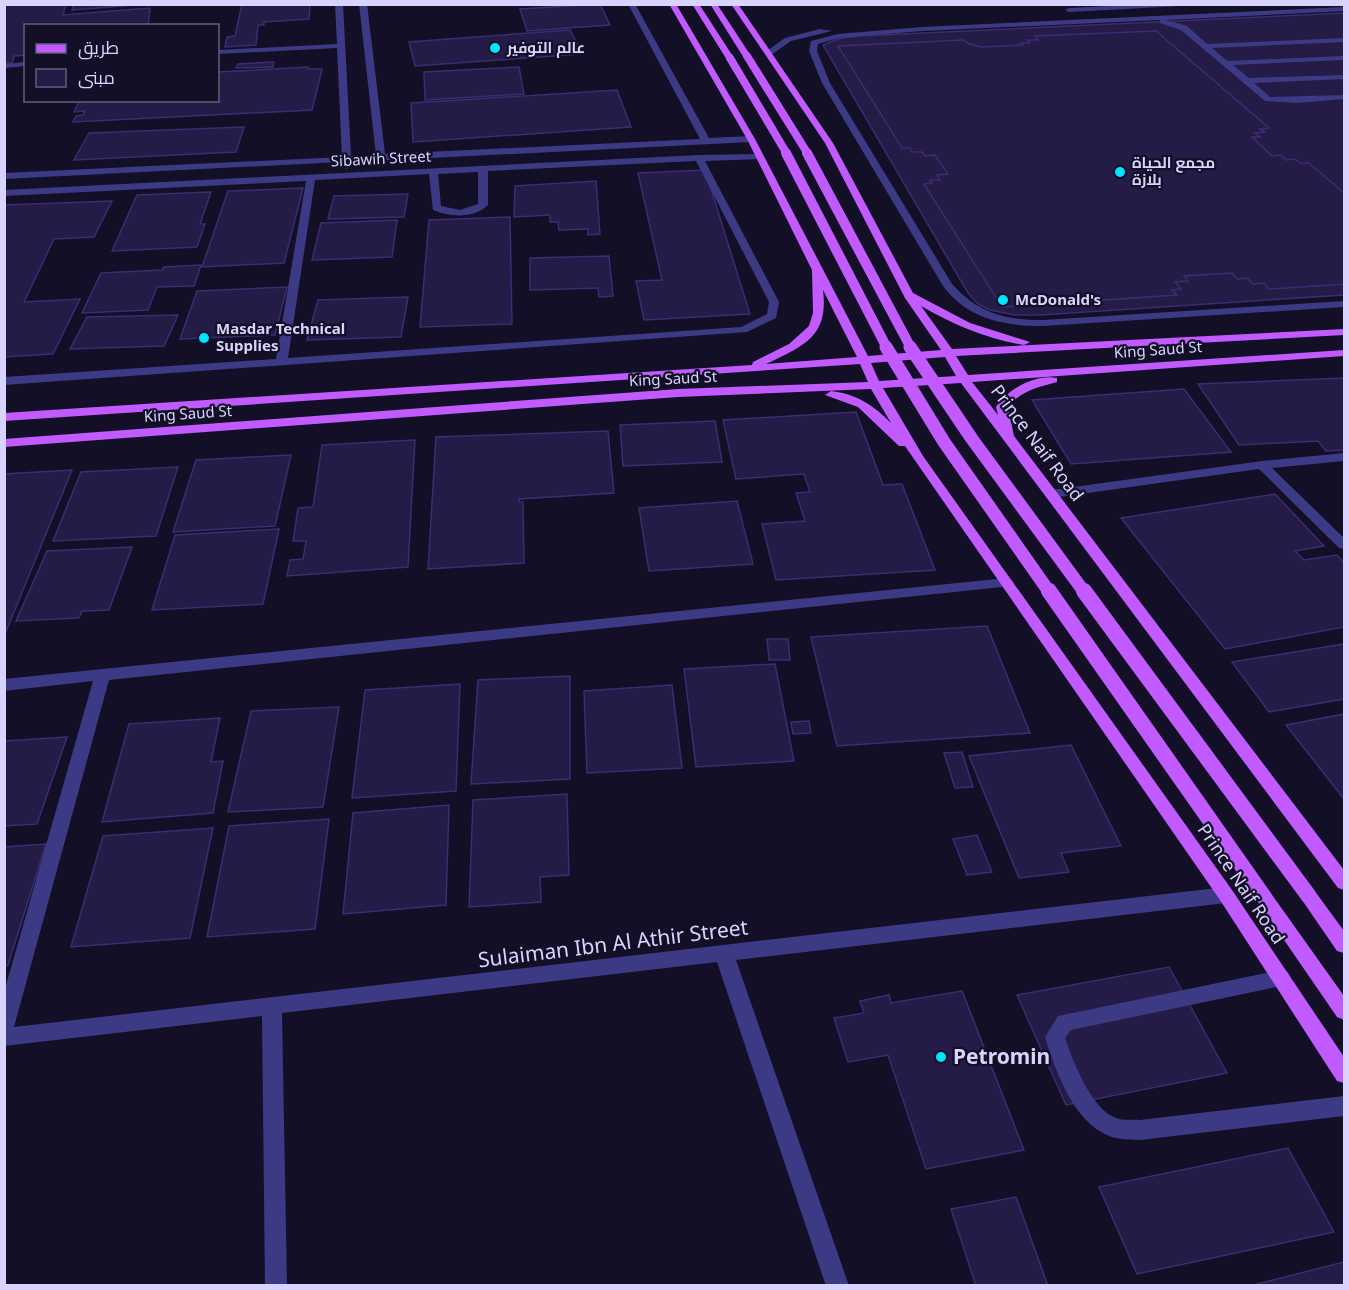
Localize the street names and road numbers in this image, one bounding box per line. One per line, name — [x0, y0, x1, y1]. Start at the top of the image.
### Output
street label: Sibawih Street — [330, 145, 432, 171]
street label: King Saud St — [1113, 336, 1203, 362]
street label: King Saud St — [628, 366, 718, 390]
street label: Prince Naif Road — [986, 379, 1090, 506]
street label: King Saud St — [143, 400, 233, 426]
street label: Prince Naif Road — [1193, 819, 1291, 948]
street label: Sulaiman Ibn Al Athir Street — [476, 912, 750, 973]

